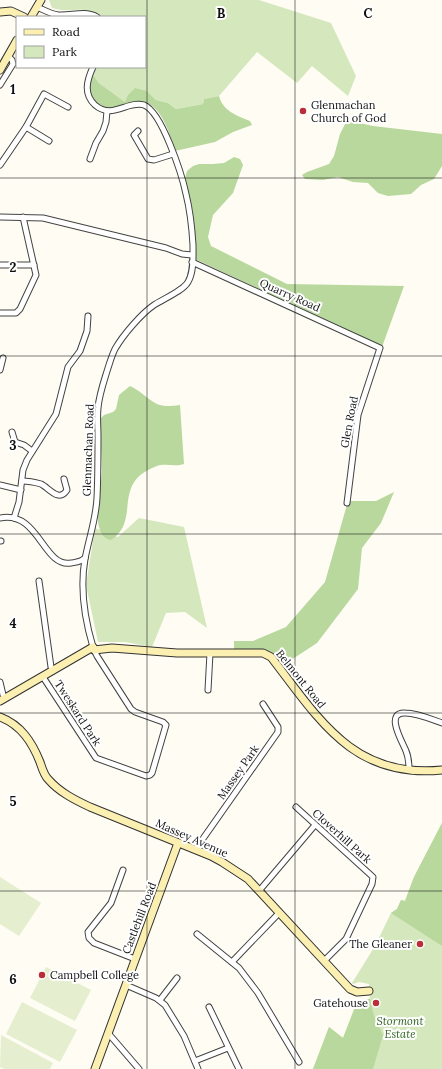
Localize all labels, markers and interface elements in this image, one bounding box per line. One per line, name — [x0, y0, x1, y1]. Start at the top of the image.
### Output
text: B — [217, 5, 226, 22]
text: C — [364, 5, 373, 22]
legend — [16, 16, 146, 68]
text: Road — [52, 24, 80, 39]
text: Park — [52, 44, 78, 59]
text: 1 — [10, 81, 16, 98]
place label: Glenmachan Church of God — [311, 98, 387, 125]
marker: Glenmachan Church of God — [298, 106, 308, 116]
text: 2 — [10, 259, 17, 276]
street label: Quarry Road — [257, 275, 323, 315]
street label: Glen Road — [337, 395, 361, 449]
street label: Glenmachan Road — [79, 403, 97, 497]
text: 3 — [9, 437, 17, 454]
text: 4 — [9, 615, 17, 632]
street label: Belmont Road — [273, 647, 329, 711]
street label: Tweskard Park — [52, 678, 104, 749]
street label: Massey Park — [214, 742, 262, 802]
text: 5 — [9, 793, 17, 810]
street label: Cloverhill Park — [310, 806, 375, 866]
street label: Massey Avenue — [154, 816, 230, 860]
street label: Castlehill Road — [119, 880, 159, 956]
place label: The Gleaner — [349, 937, 412, 951]
marker: The Gleaner — [415, 939, 425, 949]
place label: Campbell College — [50, 968, 139, 982]
marker: Campbell College — [37, 970, 47, 980]
text: 6 — [9, 971, 17, 988]
place label: Gatehouse — [313, 996, 368, 1010]
marker: Gatehouse — [371, 998, 381, 1008]
park label: Stormont Estate — [376, 1014, 424, 1041]

